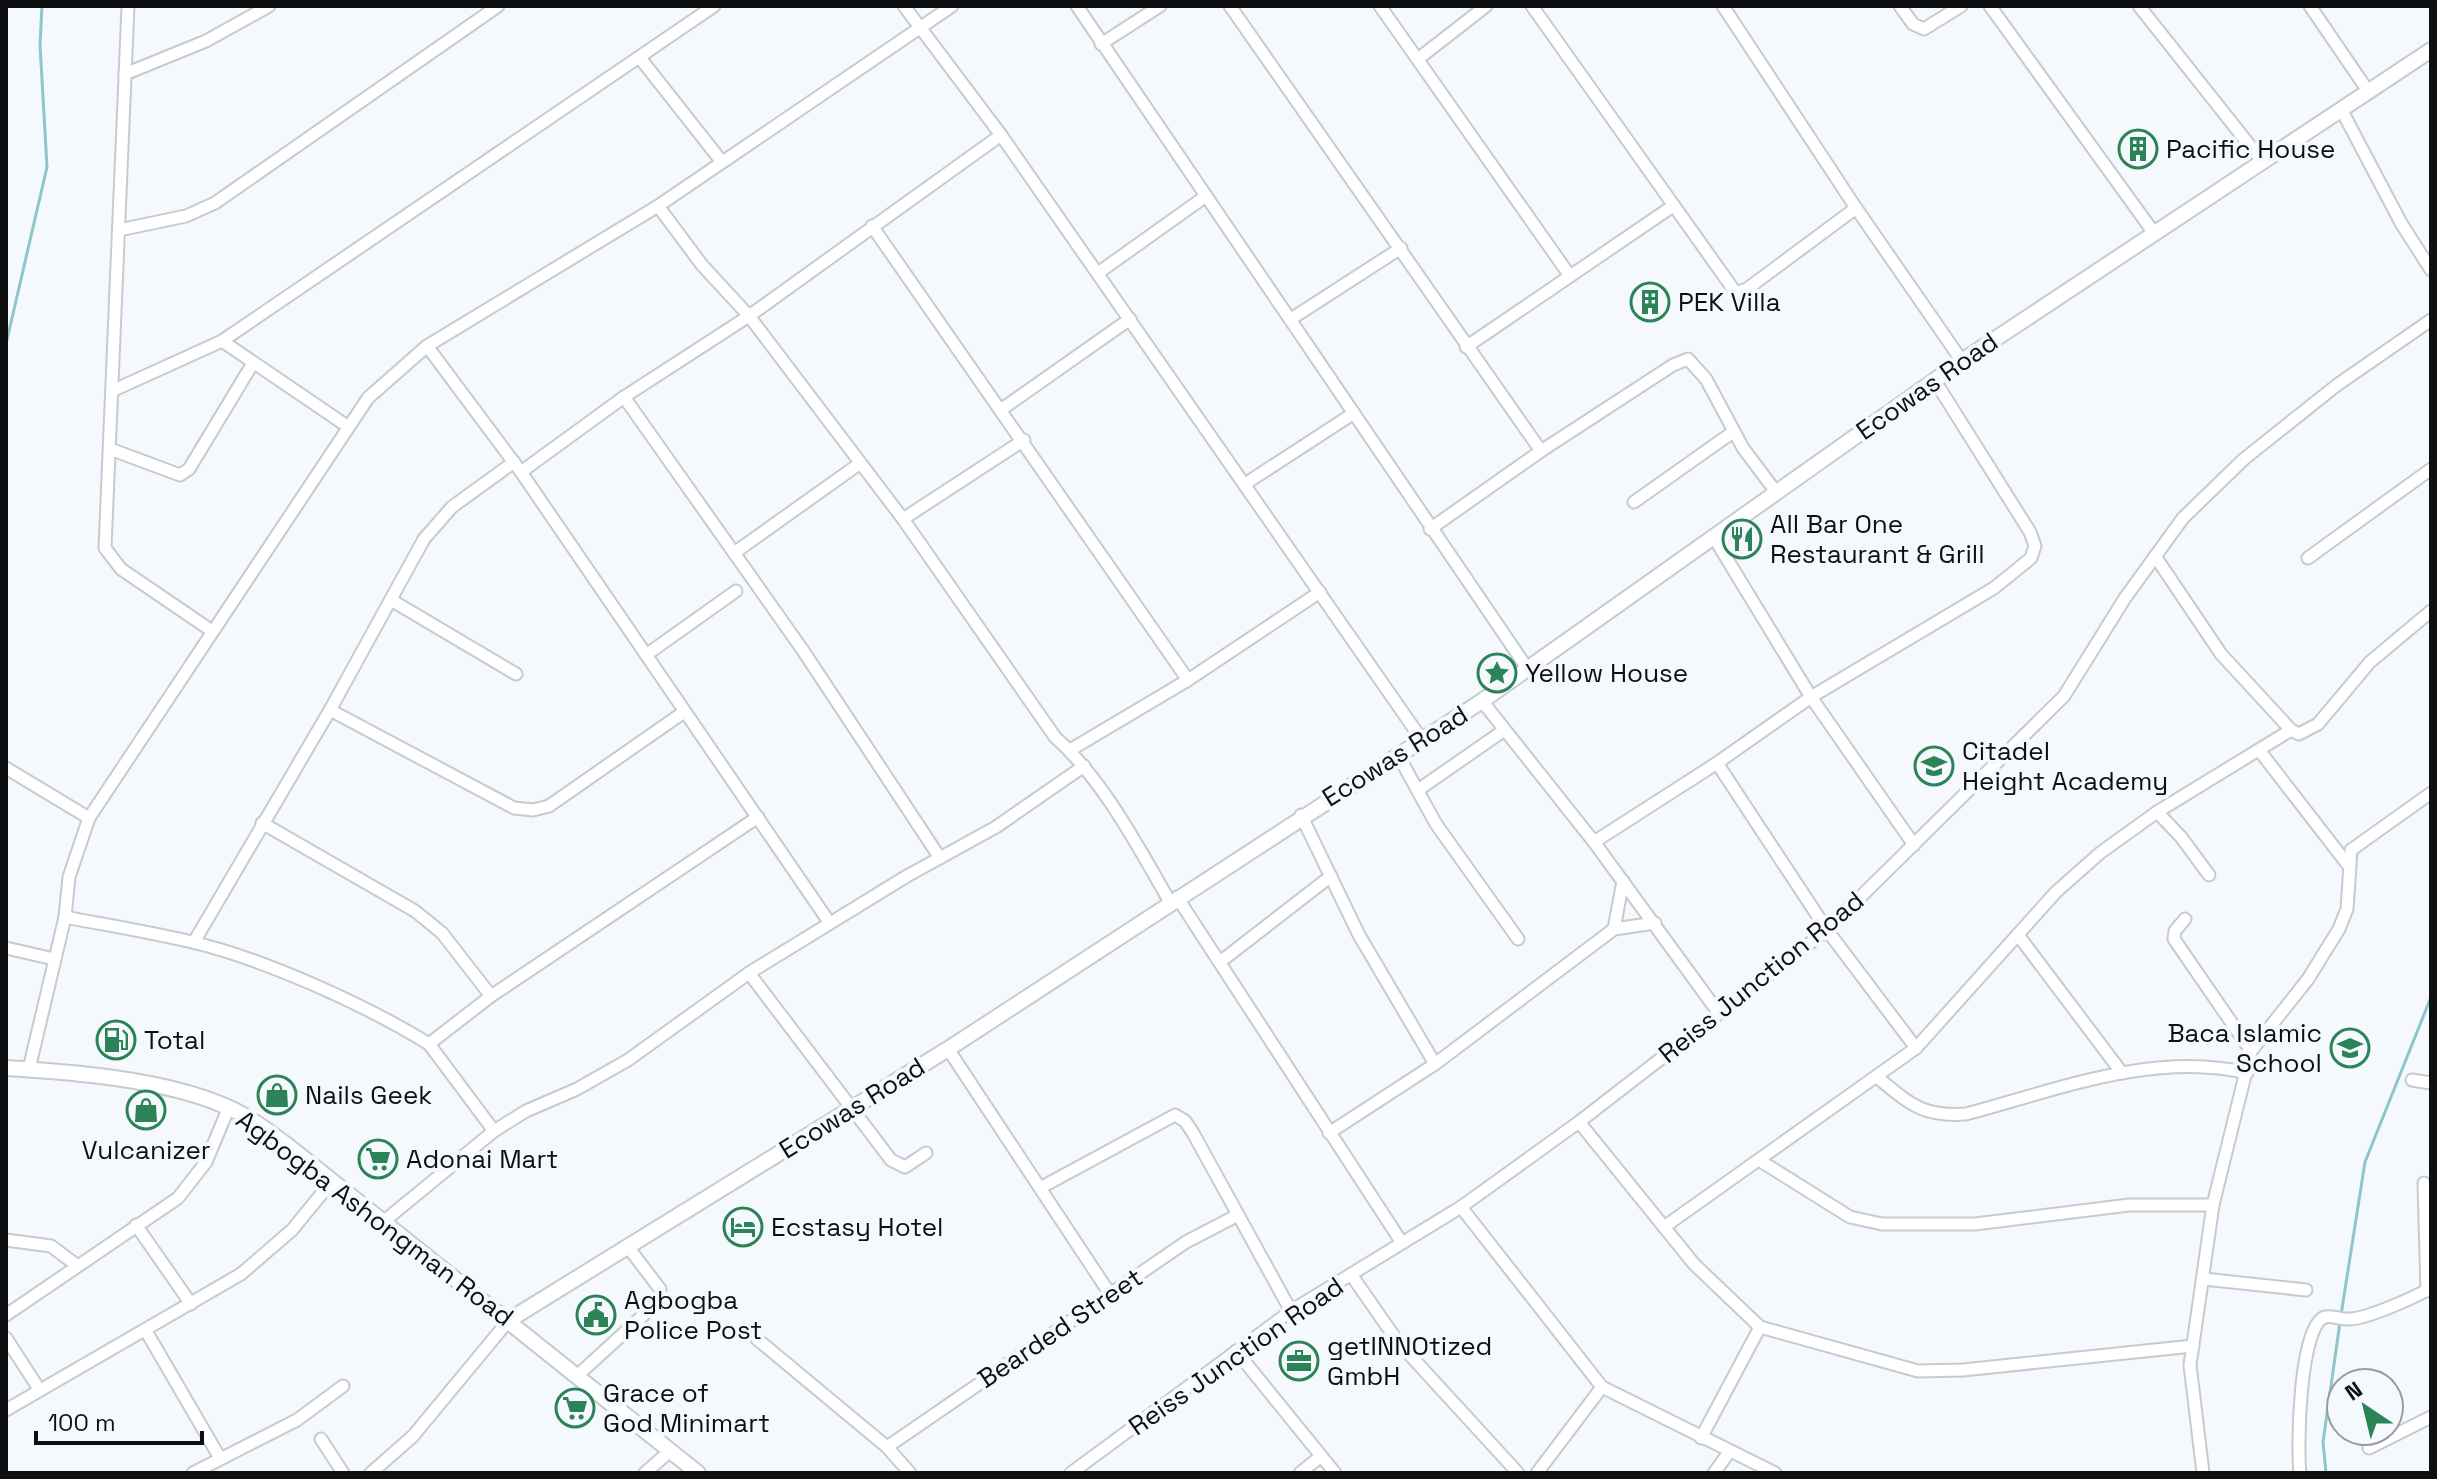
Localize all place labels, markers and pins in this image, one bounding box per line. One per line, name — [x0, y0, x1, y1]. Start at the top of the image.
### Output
building icon: Pacific House — [2117, 128, 2159, 170]
place label: Pacific House — [2166, 132, 2335, 166]
building icon: PEK Villa — [1629, 281, 1671, 323]
place label: PEK Villa — [1678, 285, 1781, 319]
place label: All Bar One Restaurant & Grill — [1770, 507, 1985, 571]
restaurant icon: All Bar One Restaurant & Grill — [1721, 518, 1763, 560]
place icon: Yellow House — [1476, 652, 1518, 694]
place label: Yellow House — [1525, 656, 1688, 690]
place label: Citadel Height Academy — [1962, 734, 2168, 798]
school or university icon: Citadel Height Academy — [1913, 745, 1955, 787]
place label: Baca Islamic School — [2167, 1016, 2322, 1080]
fuel station icon: Total — [95, 1019, 137, 1061]
place label: Total — [144, 1023, 205, 1057]
school or university icon: Baca Islamic School — [2329, 1027, 2371, 1069]
shop icon: Nails Geek — [256, 1074, 298, 1116]
place label: Nails Geek — [305, 1078, 432, 1112]
shop icon: Vulcanizer — [125, 1089, 167, 1131]
place label: Vulcanizer — [81, 1133, 211, 1167]
supermarket icon: Adonai Mart — [357, 1138, 399, 1180]
place label: Adonai Mart — [406, 1142, 558, 1176]
hotel icon: Ecstasy Hotel — [722, 1206, 764, 1248]
place label: Ecstasy Hotel — [771, 1210, 944, 1244]
place label: Agbogba Police Post — [624, 1283, 762, 1347]
public building icon: Agbogba Police Post — [575, 1294, 617, 1336]
place label: getINNOtized GmbH — [1327, 1329, 1492, 1393]
office icon: getINNOtized GmbH — [1278, 1340, 1320, 1382]
place label: Grace of God Minimart — [603, 1376, 770, 1440]
supermarket icon: Grace of God Minimart — [554, 1387, 596, 1429]

